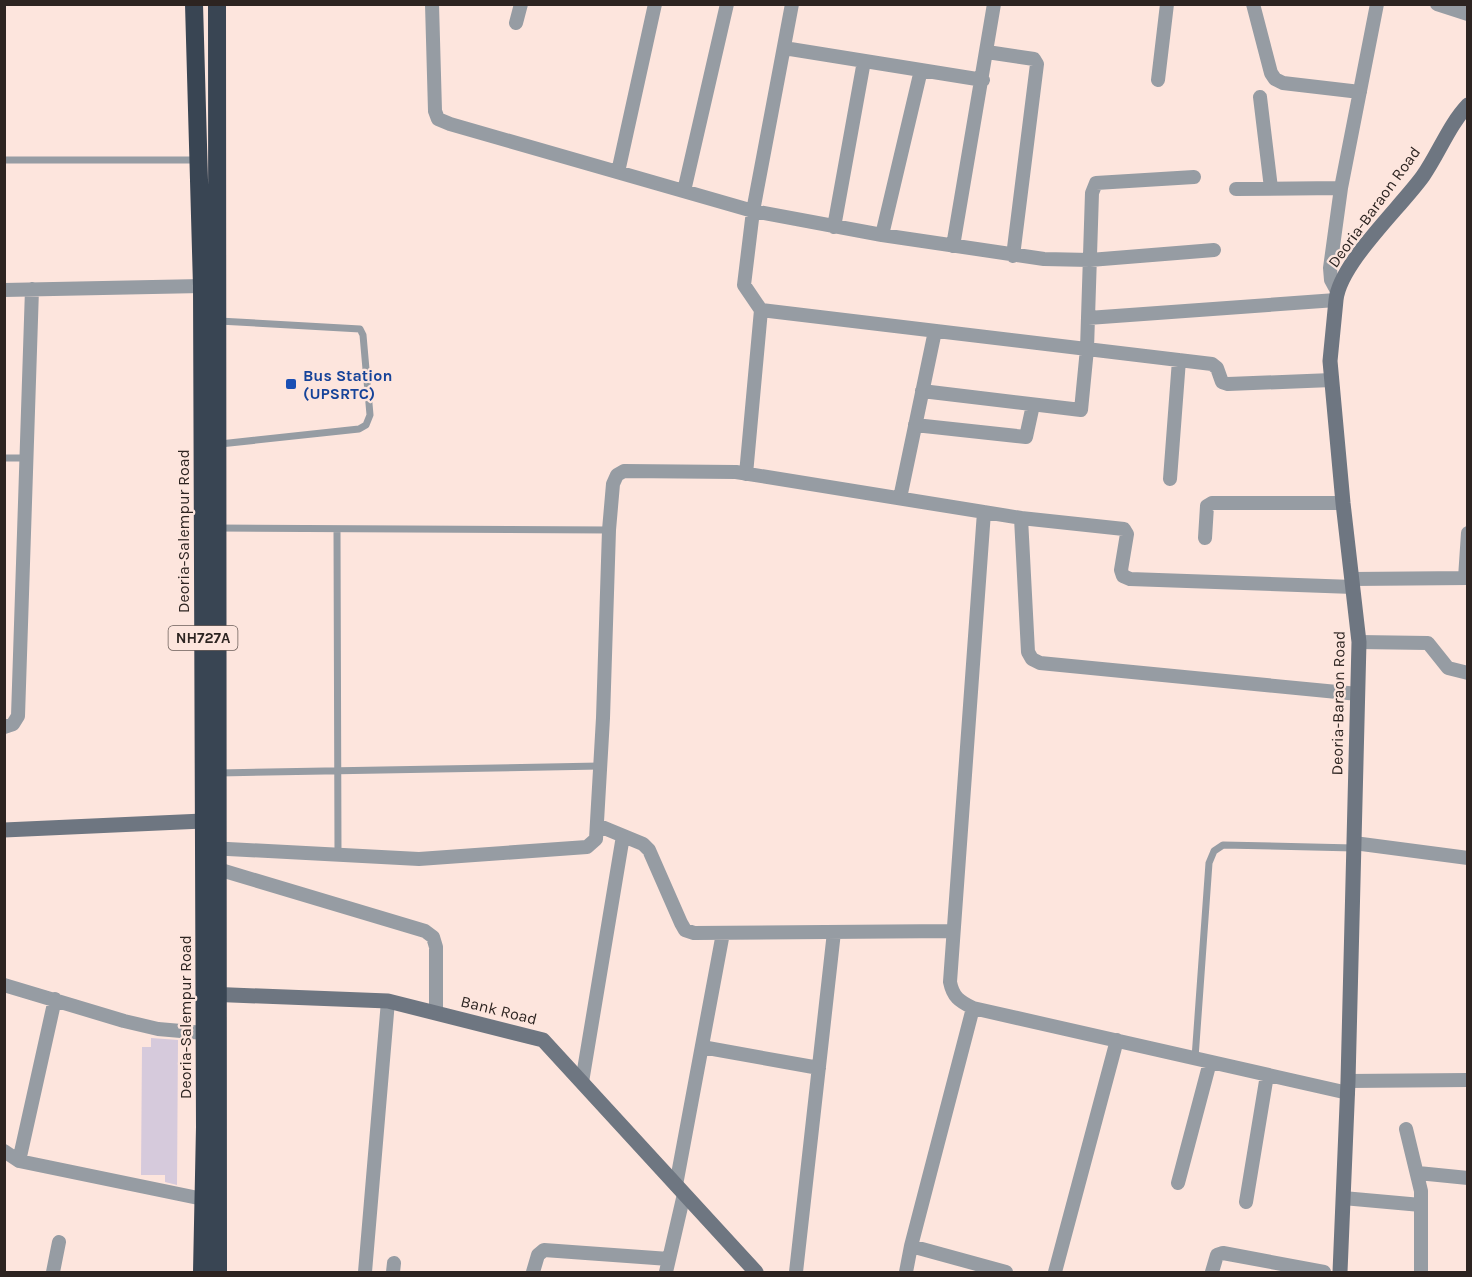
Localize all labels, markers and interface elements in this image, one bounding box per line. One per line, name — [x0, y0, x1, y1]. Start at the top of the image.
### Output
street label: Deoria-Baraon Road — [1324, 143, 1424, 271]
place label: Bus Station (UPSRTC) — [303, 366, 392, 403]
marker: Bus Station (UPSRTC) — [284, 377, 298, 391]
street label: Deoria-Salempur Road — [174, 449, 193, 613]
road number: NH727A — [168, 626, 238, 650]
street label: Deoria-Baraon Road — [1327, 630, 1349, 776]
street label: Deoria-Salempur Road — [176, 935, 195, 1099]
street label: Bank Road — [459, 991, 539, 1029]

